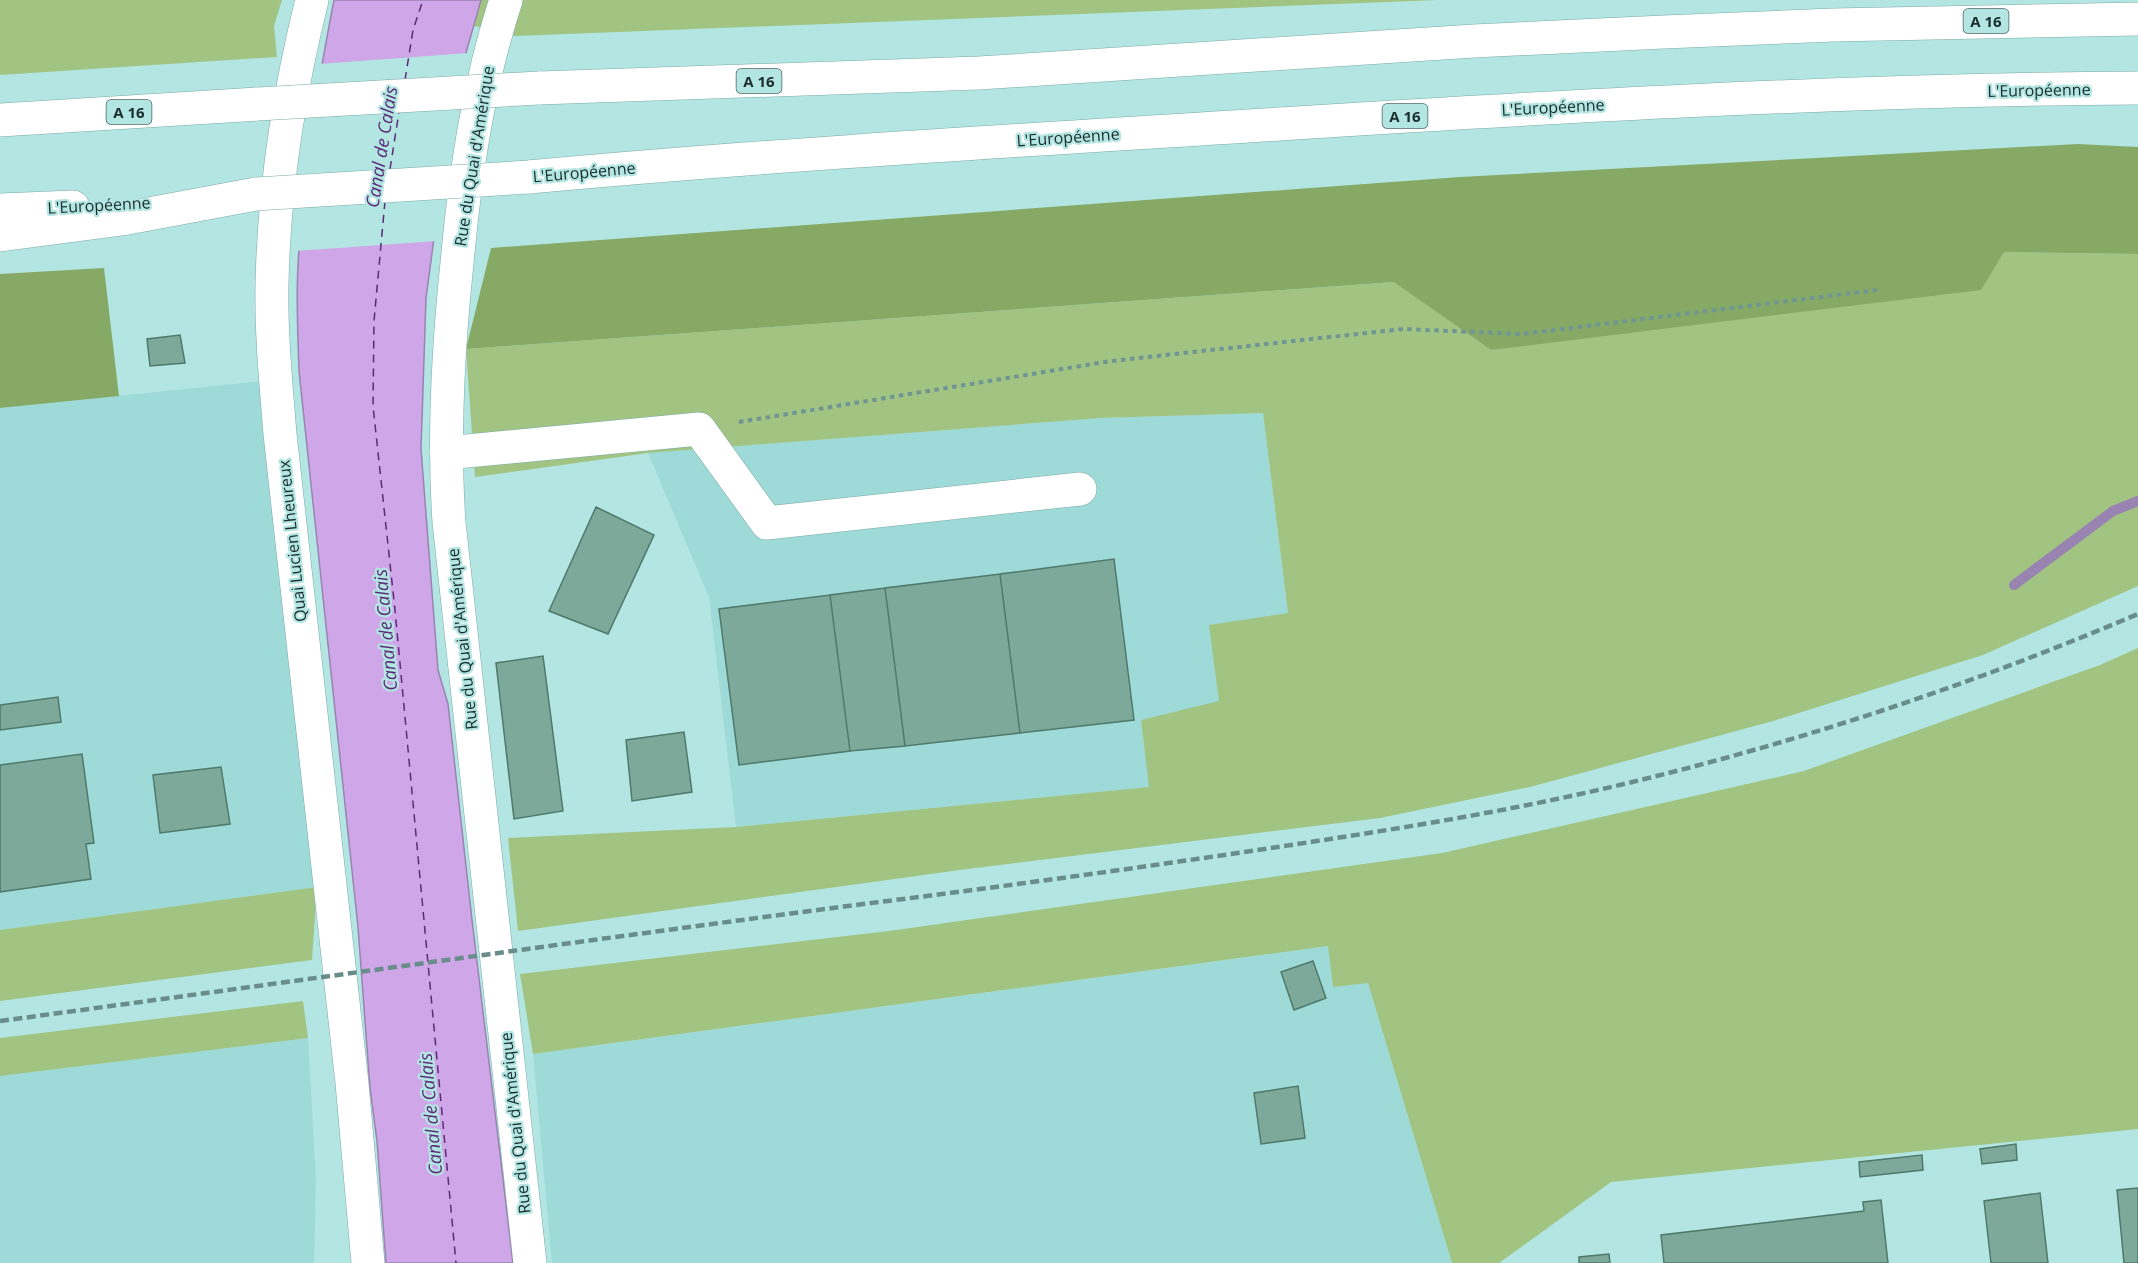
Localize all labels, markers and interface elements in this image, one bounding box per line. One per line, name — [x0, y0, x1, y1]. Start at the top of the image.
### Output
road number: A 16 — [1964, 9, 2008, 33]
street label: Rue du Quai d'Amérique — [449, 64, 499, 248]
road number: A 16 — [736, 69, 782, 93]
street label: L'Européenne — [1987, 78, 2091, 102]
water label: Canal de Calais — [360, 84, 402, 209]
street label: L'Européenne — [1501, 93, 1605, 121]
road number: A 16 — [106, 100, 152, 124]
road number: A 16 — [1382, 104, 1428, 128]
street label: L'Européenne — [1016, 122, 1120, 152]
street label: L'Européenne — [532, 157, 636, 187]
street label: L'Européenne — [47, 191, 151, 219]
street label: Quai Lucien Lheureux — [272, 458, 311, 623]
street label: Rue du Quai d'Amérique — [442, 547, 482, 731]
water label: Canal de Calais — [368, 568, 402, 692]
street label: Rue du Quai d'Amérique — [495, 1031, 535, 1215]
water label: Canal de Calais — [413, 1052, 447, 1176]

